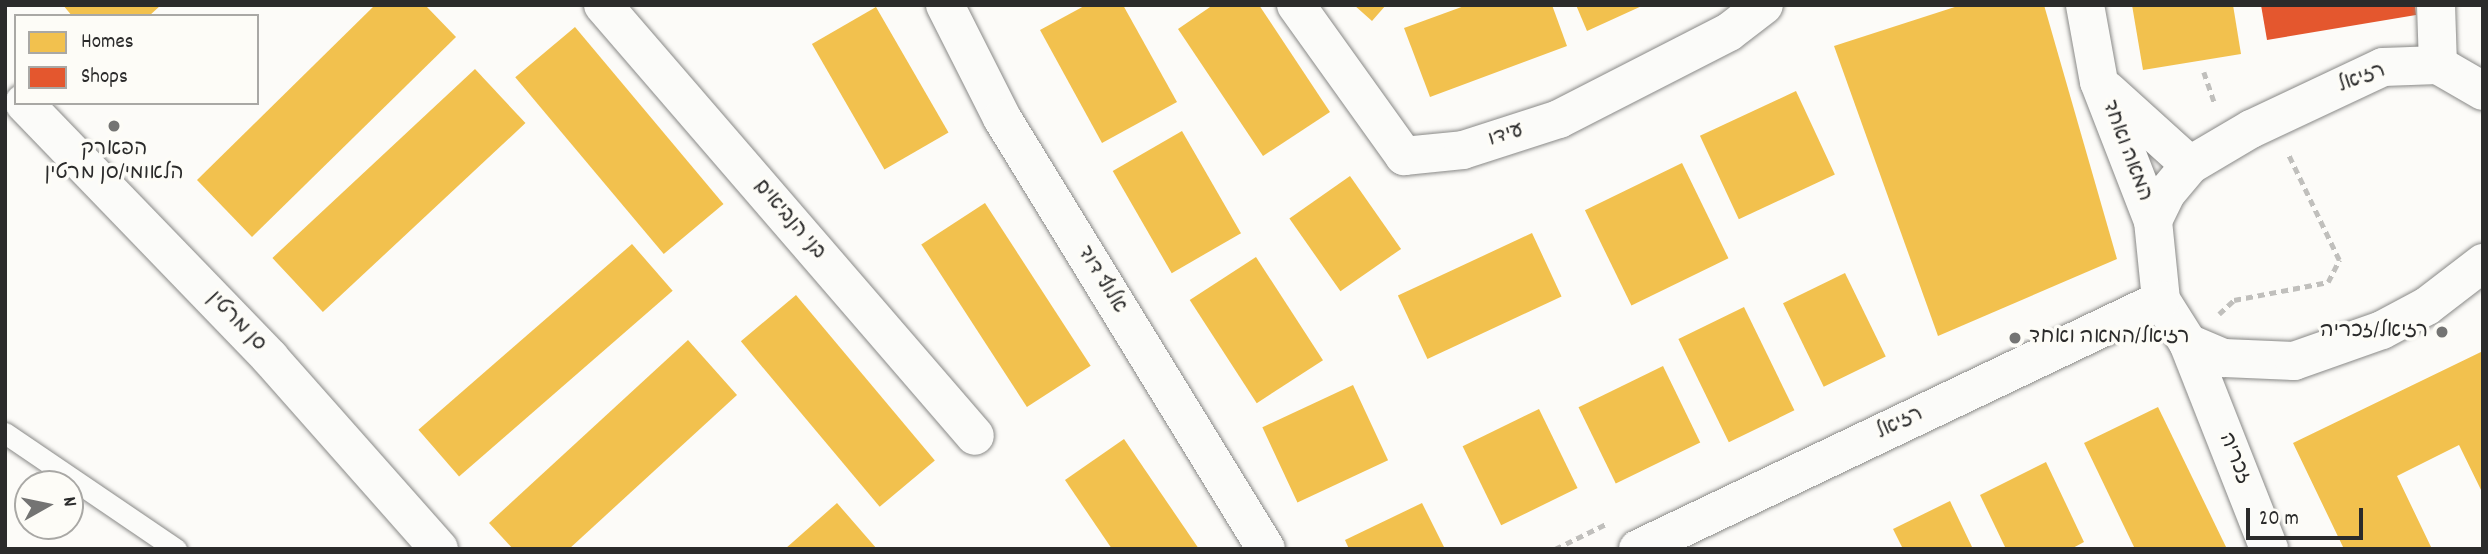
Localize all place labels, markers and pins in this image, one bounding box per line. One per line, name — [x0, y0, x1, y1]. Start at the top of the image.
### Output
marker: הפארק הלאומי/סן מרטין — [106, 118, 122, 134]
place label: הפארק הלאומי/סן מרטין — [44, 137, 184, 187]
place label: רזיאל/זכריה — [2320, 319, 2428, 345]
marker: רזיאל/זכריה — [2434, 324, 2450, 340]
place label: רזיאל/המאה ואחד — [2029, 325, 2189, 351]
marker: רזיאל/המאה ואחד — [2007, 330, 2023, 346]

